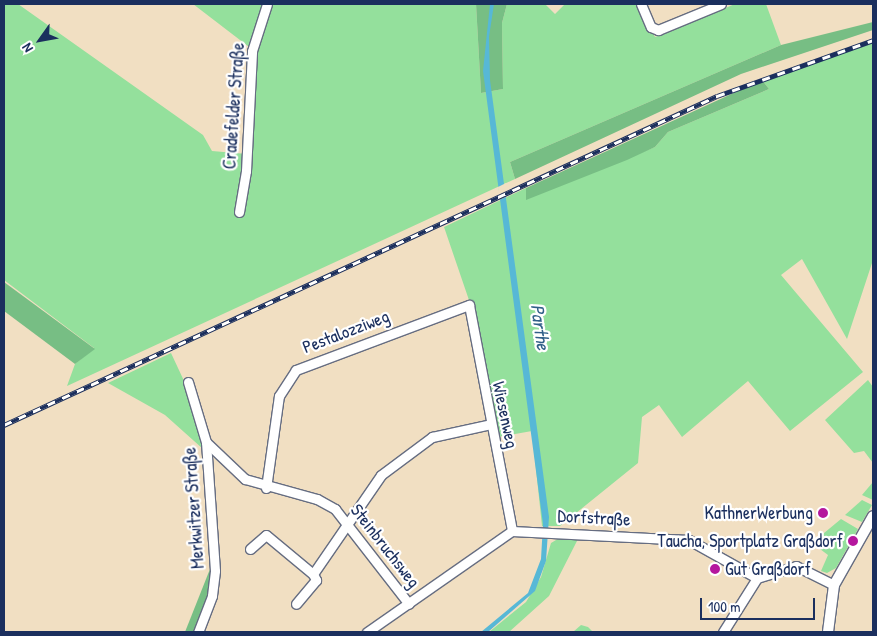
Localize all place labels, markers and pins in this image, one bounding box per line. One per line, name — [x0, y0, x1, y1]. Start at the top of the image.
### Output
place label: KathnerWerbung — [705, 502, 813, 524]
marker: KathnerWerbung — [817, 507, 829, 519]
place label: Taucha, Sportplatz Graßdorf — [657, 530, 843, 552]
marker: Taucha, Sportplatz Graßdorf — [847, 535, 859, 547]
place label: Gut Graßdorf — [725, 558, 811, 580]
marker: Gut Graßdorf — [709, 563, 721, 575]

